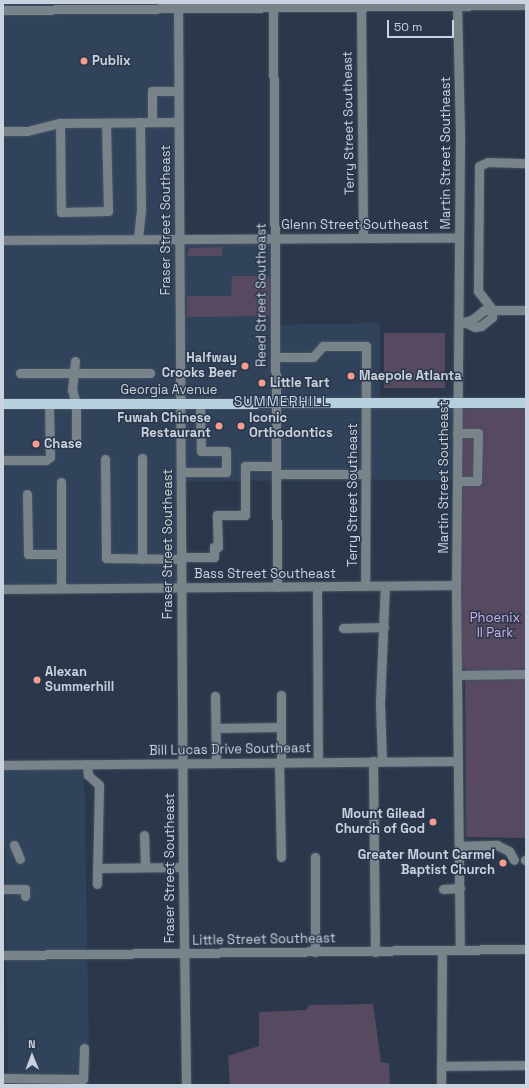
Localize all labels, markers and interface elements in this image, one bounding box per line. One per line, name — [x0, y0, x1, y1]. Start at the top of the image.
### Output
scale bar — [389, 12, 456, 38]
text: 50 m — [394, 19, 422, 35]
street label: Terry Street Southeast — [340, 51, 358, 195]
place label: Publix — [92, 53, 131, 69]
marker: Publix — [79, 56, 89, 66]
street label: Martin Street Southeast — [438, 77, 454, 229]
street label: Fraser Street Southeast — [158, 145, 174, 295]
street label: Glenn Street Southeast — [281, 217, 429, 233]
street label: Reed Street Southeast — [254, 223, 270, 367]
place label: Halfway Crooks Beer — [162, 351, 237, 382]
marker: Halfway Crooks Beer — [240, 361, 250, 371]
place label: Maepole Atlanta — [359, 368, 462, 384]
marker: Maepole Atlanta — [346, 371, 356, 381]
place label: Little Tart — [270, 375, 330, 391]
marker: Little Tart — [257, 378, 267, 388]
street label: Georgia Avenue — [120, 382, 218, 398]
district label: SUMMERHILL — [234, 393, 330, 409]
street label: Martin Street Southeast — [436, 401, 452, 553]
place label: Fuwah Chinese Restaurant — [117, 411, 211, 442]
place label: Iconic Orthodontics — [249, 411, 333, 442]
marker: Fuwah Chinese Restaurant — [214, 421, 224, 431]
marker: Iconic Orthodontics — [236, 421, 246, 431]
street label: Terry Street Southeast — [345, 423, 361, 567]
place label: Chase — [44, 436, 82, 452]
marker: Chase — [31, 439, 41, 449]
street label: Fraser Street Southeast — [160, 469, 176, 619]
street label: Bass Street Southeast — [194, 566, 336, 582]
park label: Phoenix II Park — [470, 611, 520, 642]
place label: Alexan Summerhill — [45, 665, 114, 696]
marker: Alexan Summerhill — [32, 675, 42, 685]
street label: Bill Lucas Drive Southeast — [149, 741, 311, 759]
street label: Fraser Street Southeast — [162, 793, 178, 943]
place label: Mount Gilead Church of God — [335, 807, 425, 838]
marker: Mount Gilead Church of God — [428, 817, 438, 827]
place label: Greater Mount Carmel Baptist Church — [358, 848, 495, 879]
marker: Greater Mount Carmel Baptist Church — [498, 858, 508, 868]
street label: Little Street Southeast — [192, 931, 336, 949]
north arrow — [12, 1036, 52, 1076]
text: N — [28, 1037, 36, 1051]

